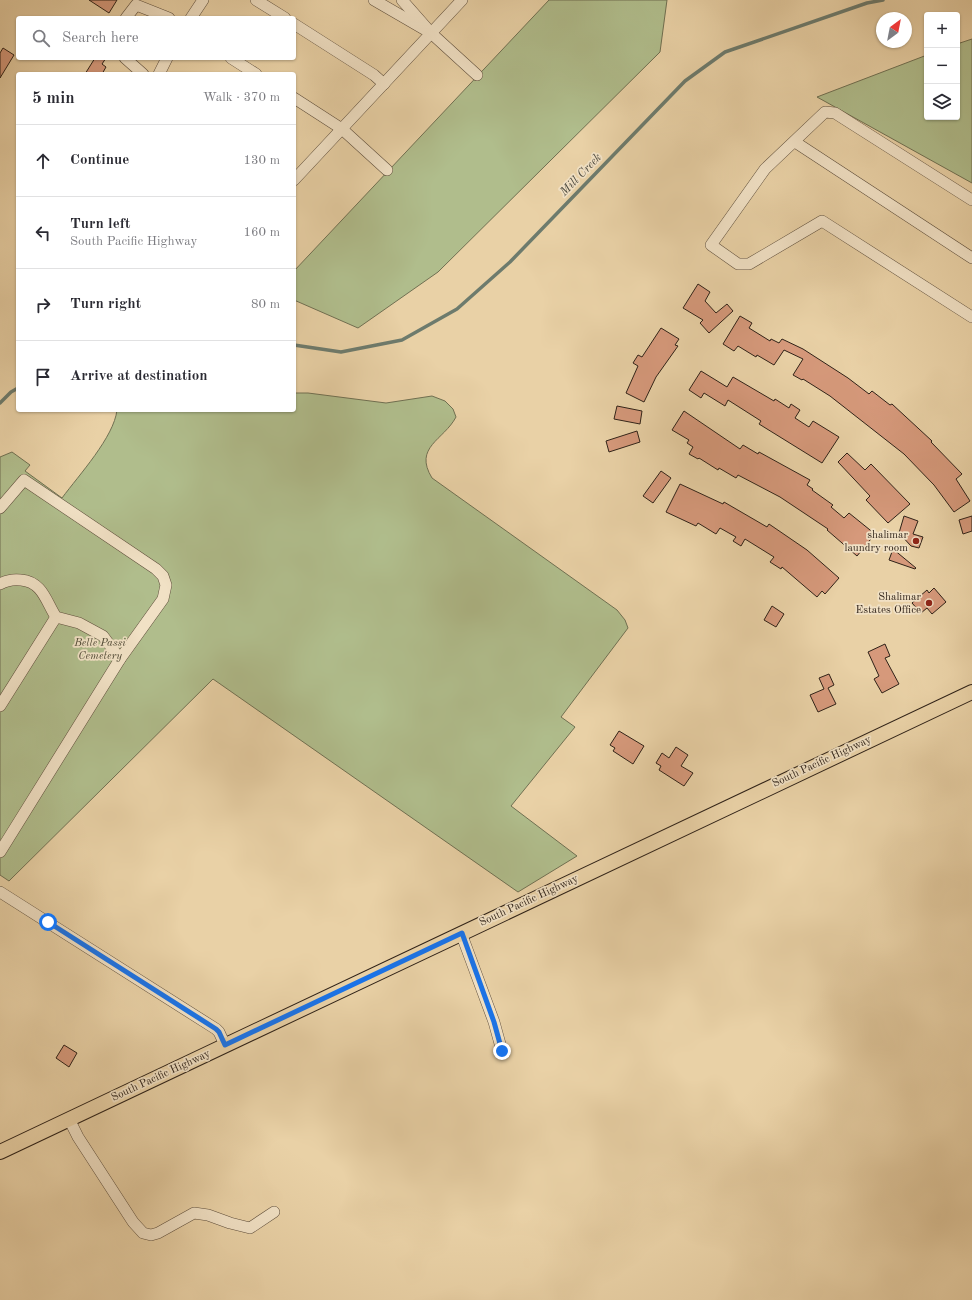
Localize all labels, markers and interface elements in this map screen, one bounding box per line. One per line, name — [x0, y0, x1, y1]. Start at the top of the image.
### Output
north arrow — [876, 12, 912, 48]
map controls — [924, 12, 960, 120]
button: + — [924, 12, 960, 48]
search box — [16, 16, 296, 60]
icon: search — [30, 27, 52, 49]
text: Search here — [62, 31, 139, 46]
button: − — [924, 48, 960, 84]
button: layers — [924, 84, 960, 120]
text: 5 min — [32, 90, 75, 107]
text: Walk · 370 m — [203, 91, 280, 104]
icon: ahead — [32, 150, 54, 172]
water label: Mill Creek — [557, 151, 604, 199]
text: Continue — [70, 153, 129, 168]
text: 130 m — [243, 154, 280, 167]
text: Turn left — [70, 217, 130, 232]
icon: left — [32, 222, 54, 244]
text: 160 m — [243, 226, 280, 239]
text: South Pacific Highway — [70, 235, 197, 248]
icon: right — [32, 294, 54, 316]
text: Turn right — [70, 297, 141, 312]
text: 80 m — [251, 298, 280, 311]
icon: arrive — [32, 366, 54, 388]
text: Arrive at destination — [70, 369, 208, 384]
place label: shalimar laundry room — [844, 530, 908, 554]
marker: shalimar laundry room — [911, 536, 921, 546]
place label: Shalimar Estates Office — [856, 592, 921, 616]
marker: Shalimar Estates Office — [924, 598, 934, 608]
park label: Belle Passi Cemetery — [73, 638, 126, 662]
street label: South Pacific Highway — [771, 734, 873, 790]
street label: South Pacific Highway — [478, 873, 580, 929]
route start — [39, 913, 57, 931]
route end — [493, 1042, 511, 1060]
street label: South Pacific Highway — [110, 1048, 212, 1104]

